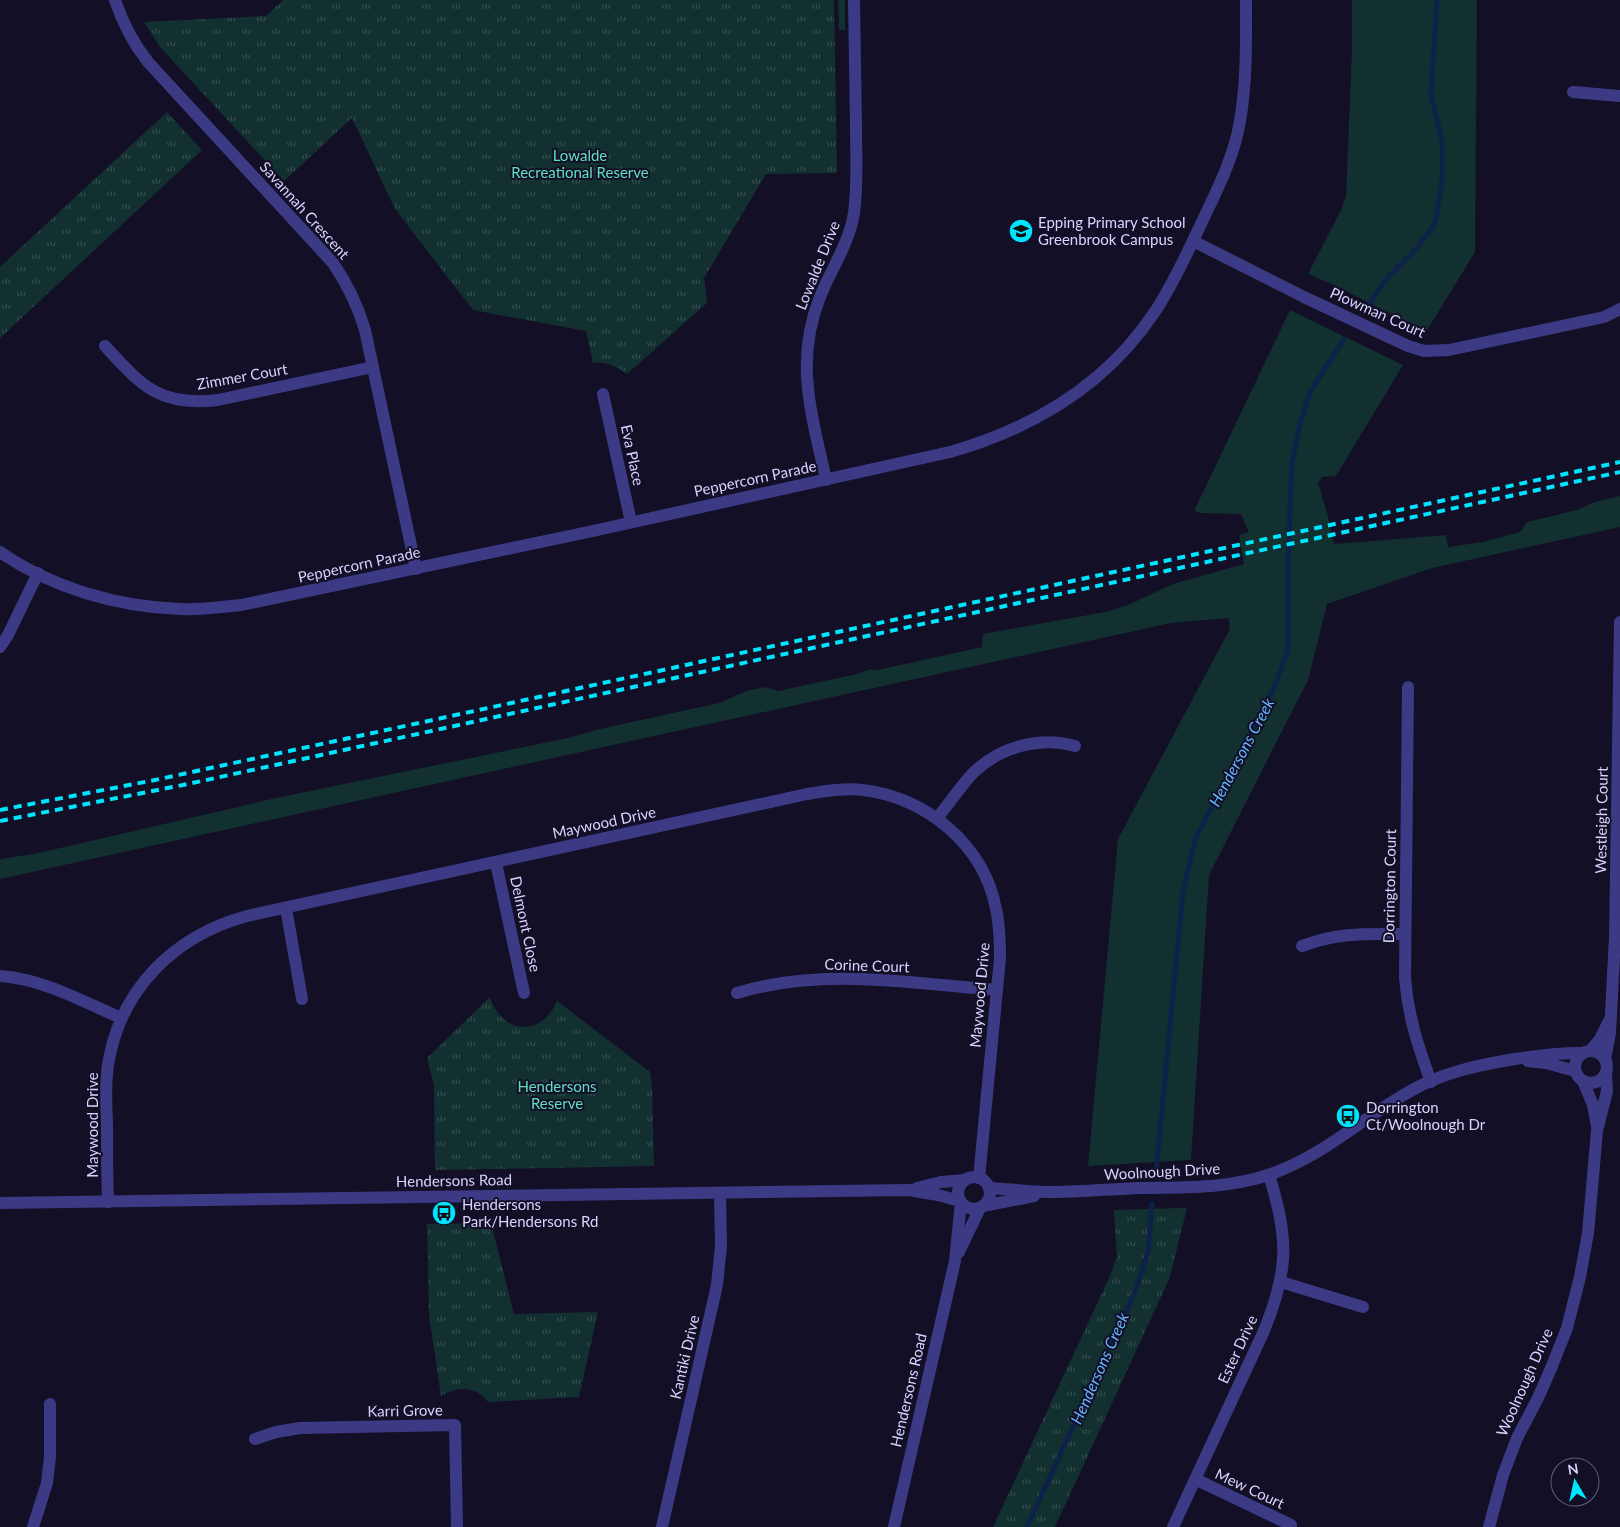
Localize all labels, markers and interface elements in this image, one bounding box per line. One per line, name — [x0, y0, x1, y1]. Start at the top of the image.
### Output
park label: Lowalde Recreational Reserve — [511, 146, 649, 181]
street label: Savannah Crescent — [257, 158, 354, 263]
place label: Epping Primary School Greenbrook Campus — [1038, 213, 1185, 248]
street label: Lowalde Drive — [791, 218, 843, 312]
school or university icon: Epping Primary School Greenbrook Campus — [1008, 218, 1034, 244]
street label: Plowman Court — [1328, 283, 1429, 341]
street label: Zimmer Court — [195, 359, 289, 393]
street label: Eva Place — [618, 423, 648, 487]
street label: Peppercorn Parade — [692, 456, 818, 500]
street label: Peppercorn Parade — [296, 542, 422, 586]
water label: Hendersons Creek — [1204, 694, 1278, 809]
street label: Westleigh Court — [1591, 766, 1611, 874]
street label: Maywood Drive — [551, 802, 657, 842]
street label: Dorrington Court — [1379, 828, 1399, 943]
street label: Delmont Close — [507, 874, 545, 974]
street label: Maywood Drive — [965, 942, 993, 1048]
street label: Corine Court — [824, 955, 910, 976]
street label: Maywood Drive — [83, 1072, 101, 1178]
park label: Hendersons Reserve — [517, 1077, 597, 1112]
place label: Dorrington Ct/Woolnough Dr — [1366, 1098, 1486, 1133]
bus stop icon: Dorrington Ct/Woolnough Dr — [1335, 1103, 1361, 1129]
street label: Woolnough Drive — [1103, 1159, 1221, 1183]
street label: Hendersons Road — [396, 1170, 512, 1190]
place label: Hendersons Park/Hendersons Rd — [462, 1195, 598, 1230]
bus stop icon: Hendersons Park/Hendersons Rd — [431, 1200, 457, 1226]
water label: Hendersons Creek — [1066, 1309, 1132, 1427]
street label: Ester Drive — [1213, 1312, 1261, 1386]
street label: Kantiki Drive — [666, 1313, 702, 1401]
street label: Woolnough Drive — [1492, 1325, 1556, 1439]
street label: Hendersons Road — [886, 1331, 930, 1449]
street label: Karri Grove — [367, 1400, 443, 1420]
north arrow — [1550, 1457, 1600, 1507]
text: N — [1566, 1459, 1580, 1478]
street label: Mew Court — [1212, 1464, 1288, 1512]

